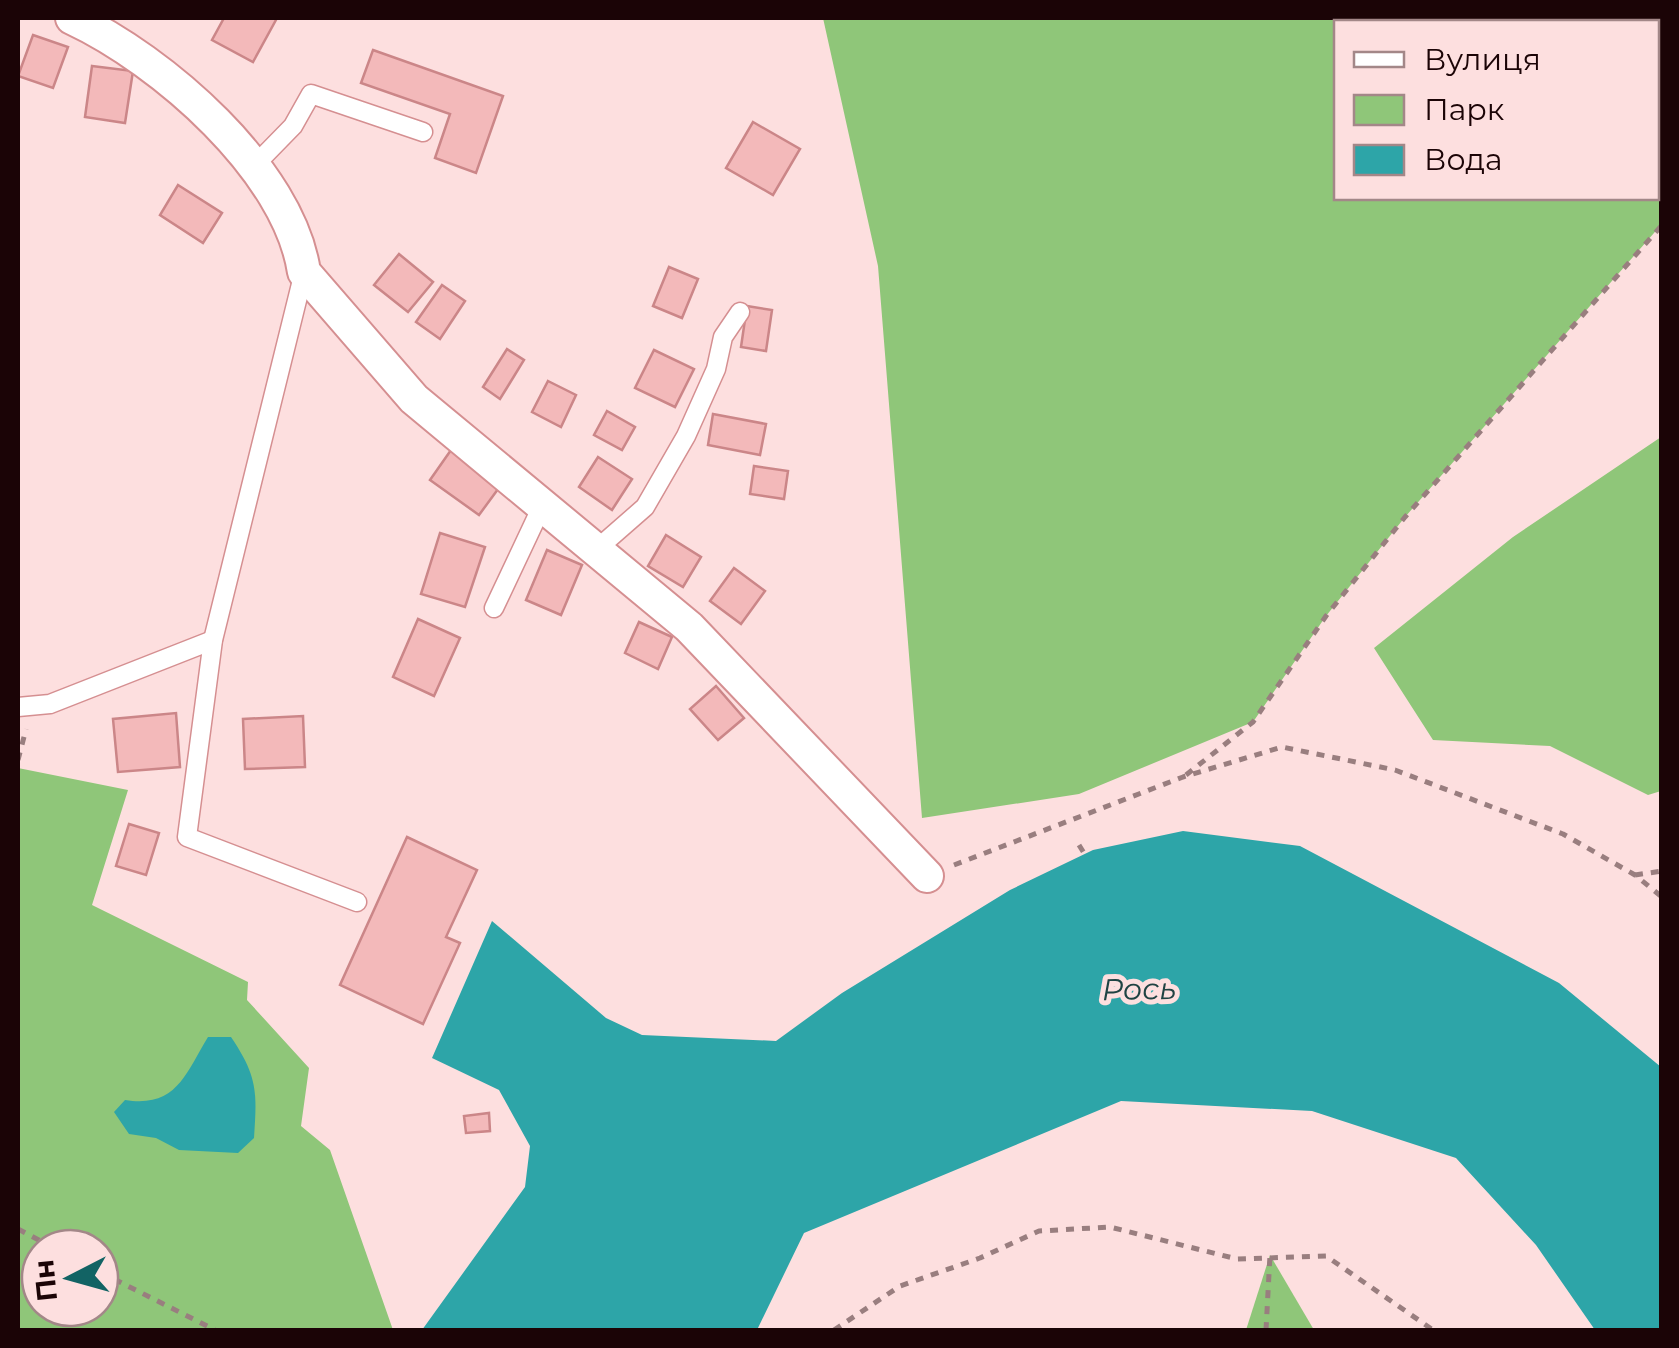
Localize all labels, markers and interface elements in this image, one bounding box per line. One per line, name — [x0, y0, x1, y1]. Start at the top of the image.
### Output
legend — [1334, 20, 1659, 200]
text: Вулиця — [1424, 41, 1541, 78]
text: Парк — [1424, 91, 1505, 128]
text: Вода — [1424, 141, 1503, 178]
water label: Рось — [1101, 970, 1177, 1008]
north arrow — [20, 1228, 120, 1328]
text: Пн — [26, 1258, 64, 1303]

